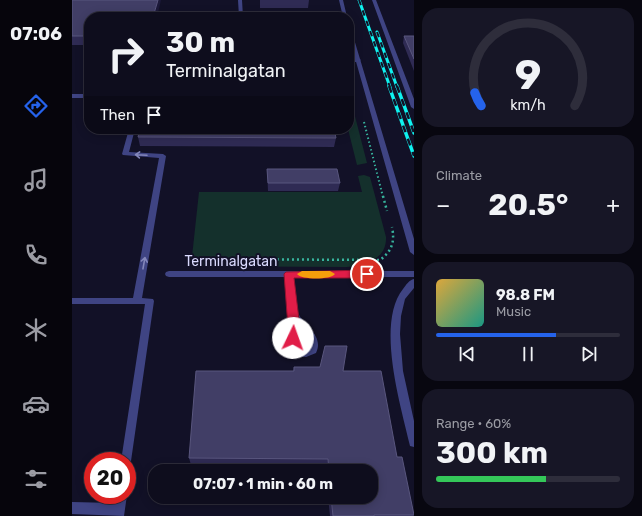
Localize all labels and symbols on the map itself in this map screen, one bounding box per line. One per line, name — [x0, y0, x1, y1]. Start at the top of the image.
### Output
one-way arrow — [135, 152, 148, 159]
street label: Terminalgatan — [184, 253, 278, 270]
one-way arrow — [140, 257, 148, 270]
pin — [350, 257, 384, 291]
position arrow — [272, 317, 314, 359]
speed limit sign: 20 — [84, 452, 136, 504]

